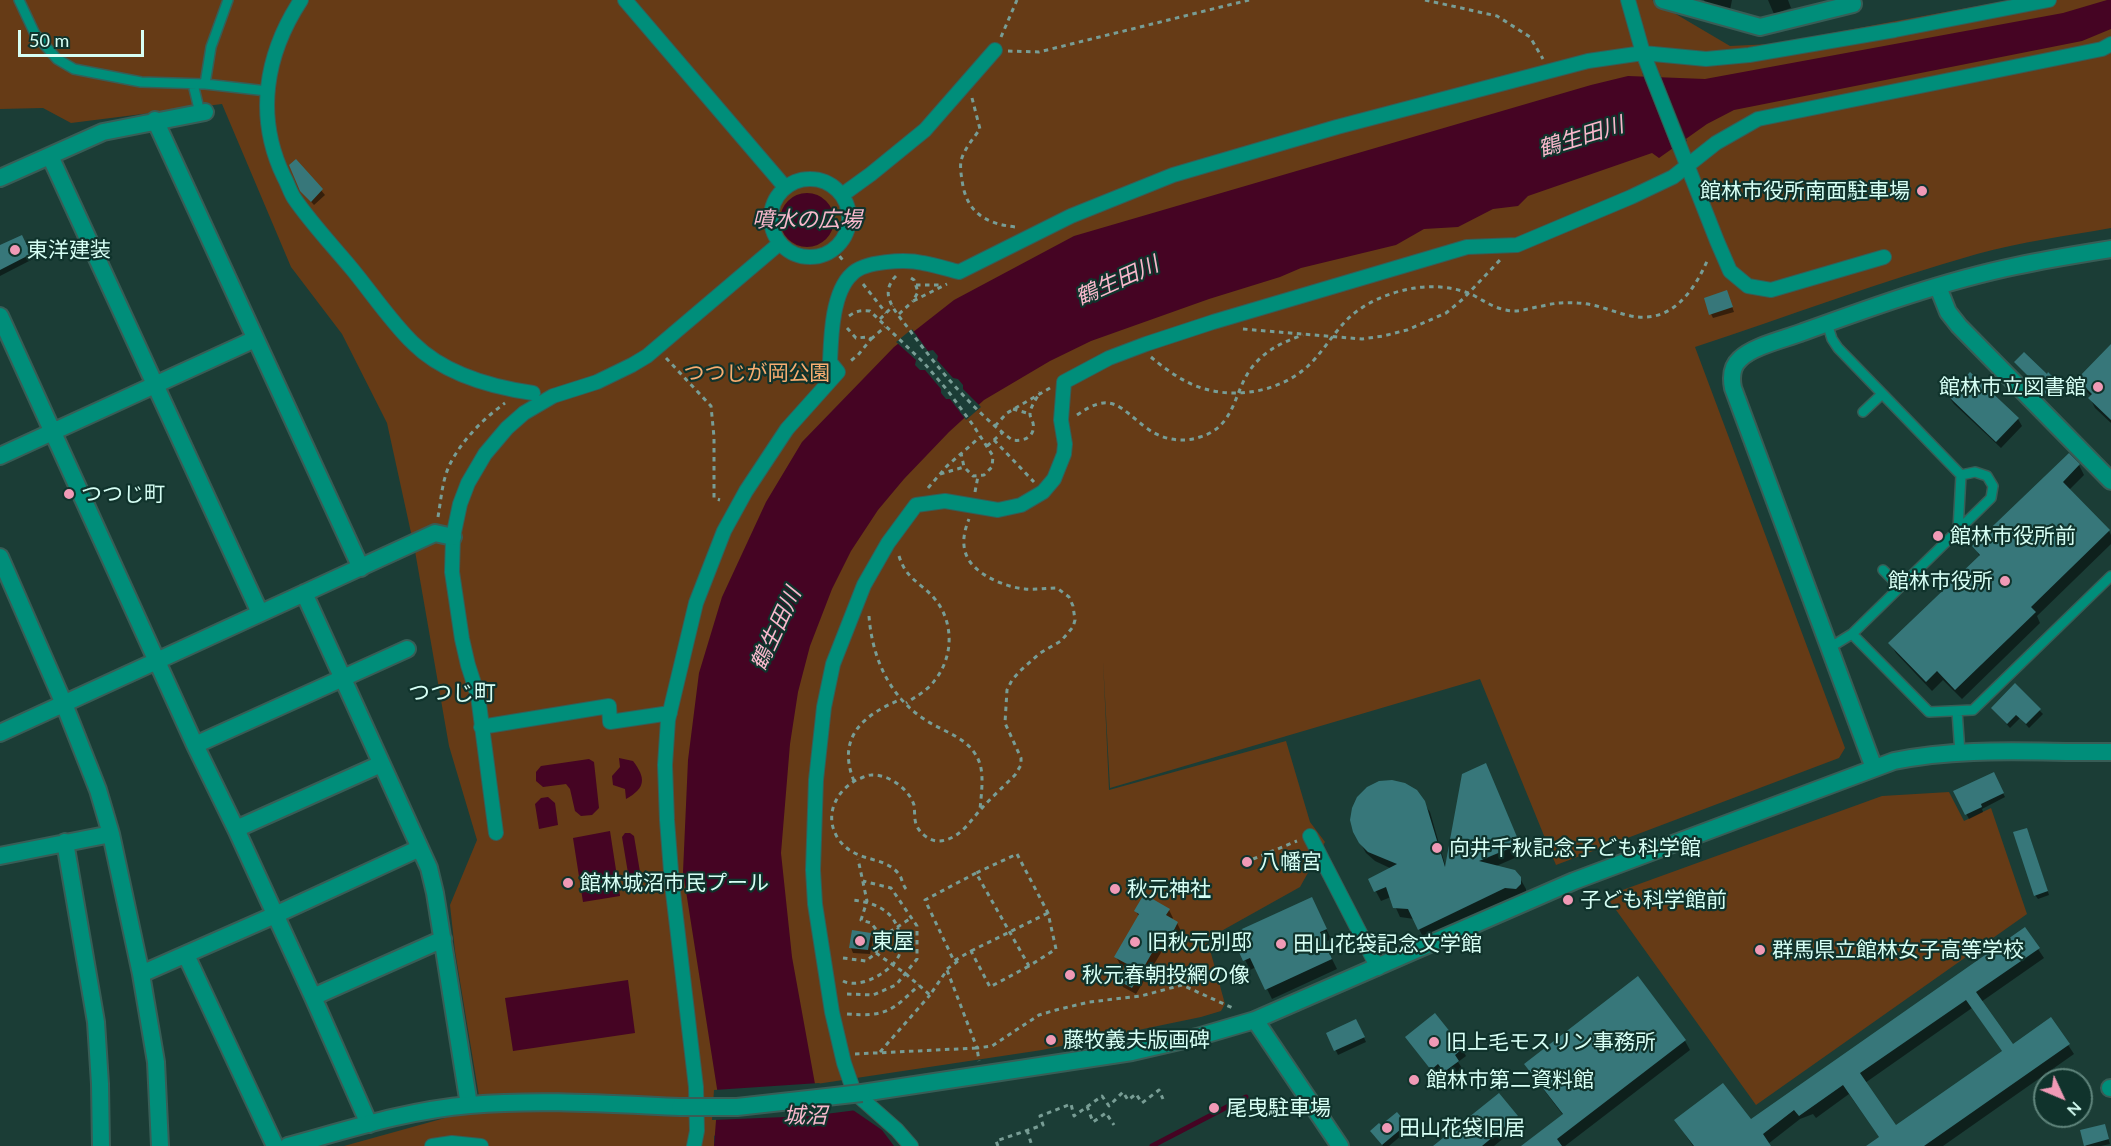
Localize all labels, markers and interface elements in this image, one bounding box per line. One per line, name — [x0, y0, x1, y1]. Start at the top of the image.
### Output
scale bar — [21, 18, 147, 56]
text: 50 m — [29, 29, 69, 51]
water label: 鶴生田川 — [1535, 112, 1627, 162]
place label: 館林市役所南面駐車場 — [1700, 178, 1910, 204]
marker: 館林市役所南面駐車場 — [1915, 184, 1929, 198]
water label: 噴水の広場 — [752, 207, 862, 233]
place label: 東洋建装 — [27, 237, 111, 263]
marker: 東洋建装 — [8, 243, 22, 257]
water label: 鶴生田川 — [1071, 251, 1163, 311]
park label: つつじが岡公園 — [684, 360, 830, 386]
place label: 館林市立図書館 — [1939, 374, 2086, 400]
marker: 館林市立図書館 — [2091, 380, 2105, 394]
place label: つつじ町 — [81, 481, 165, 507]
marker: つつじ町 — [62, 487, 76, 501]
place label: 館林市役所前 — [1950, 523, 2076, 549]
marker: 館林市役所前 — [1931, 529, 1945, 543]
place label: 館林市役所 — [1888, 568, 1993, 594]
marker: 館林市役所 — [1998, 574, 2012, 588]
water label: 鶴生田川 — [745, 584, 807, 674]
district label: つつじ町 — [408, 680, 496, 706]
place label: 向井千秋記念子ども科学館 — [1449, 835, 1701, 861]
marker: 向井千秋記念子ども科学館 — [1430, 841, 1444, 855]
place label: 八幡宮 — [1259, 849, 1322, 875]
marker: 八幡宮 — [1240, 855, 1254, 869]
place label: 館林城沼市民プール — [580, 870, 769, 896]
marker: 館林城沼市民プール — [561, 876, 575, 890]
place label: 秋元神社 — [1127, 876, 1211, 902]
marker: 秋元神社 — [1108, 882, 1122, 896]
place label: 子ども科学館前 — [1580, 887, 1727, 913]
marker: 子ども科学館前 — [1561, 893, 1575, 907]
place label: 東屋 — [872, 928, 914, 954]
place label: 旧秋元別邸 — [1147, 929, 1252, 955]
place label: 田山花袋記念文学館 — [1293, 931, 1482, 957]
marker: 東屋 — [853, 934, 867, 948]
marker: 旧秋元別邸 — [1128, 935, 1142, 949]
marker: 田山花袋記念文学館 — [1274, 937, 1288, 951]
place label: 群馬県立館林女子高等学校 — [1772, 937, 2024, 963]
marker: 群馬県立館林女子高等学校 — [1753, 943, 1767, 957]
place label: 秋元春朝投網の像 — [1082, 962, 1250, 988]
marker: 秋元春朝投網の像 — [1063, 968, 1077, 982]
place label: 藤牧義夫版画碑 — [1063, 1027, 1210, 1053]
place label: 旧上毛モスリン事務所 — [1446, 1029, 1656, 1055]
marker: 藤牧義夫版画碑 — [1044, 1033, 1058, 1047]
marker: 旧上毛モスリン事務所 — [1427, 1035, 1441, 1049]
place label: 館林市第二資料館 — [1426, 1067, 1594, 1093]
north arrow — [2033, 1068, 2093, 1128]
marker: 館林市第二資料館 — [1407, 1073, 1421, 1087]
place label: 尾曳駐車場 — [1226, 1095, 1331, 1121]
text: N — [2064, 1098, 2086, 1120]
marker: 尾曳駐車場 — [1207, 1101, 1221, 1115]
water label: 城沼 — [783, 1103, 827, 1129]
place label: 田山花袋旧居 — [1399, 1115, 1525, 1141]
marker: 田山花袋旧居 — [1380, 1121, 1394, 1135]

